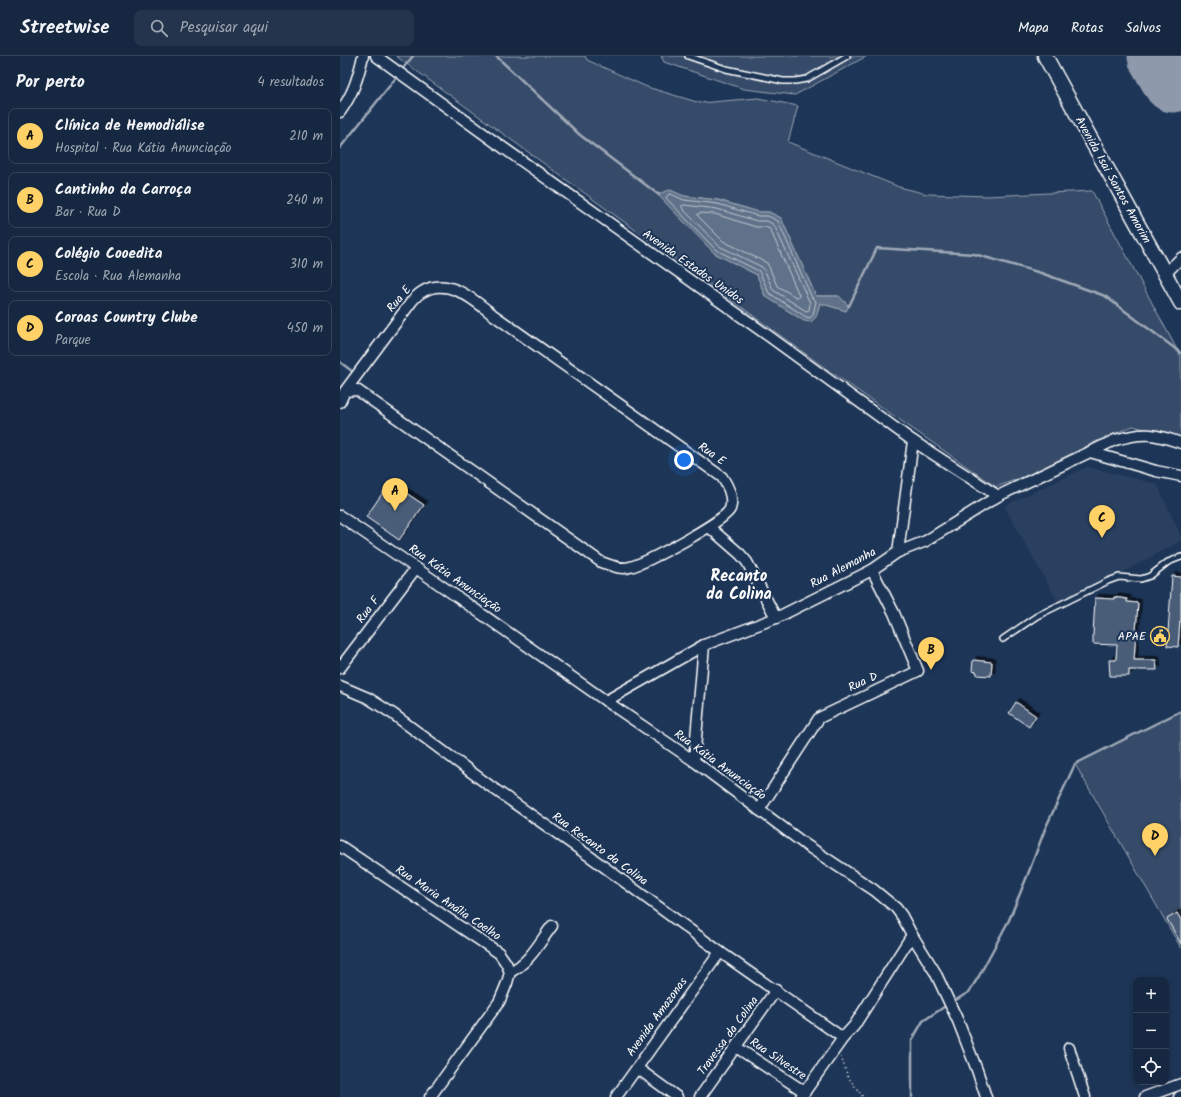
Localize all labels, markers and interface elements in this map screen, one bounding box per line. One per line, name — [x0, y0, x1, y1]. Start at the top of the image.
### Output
search box — [134, 10, 414, 46]
text: Streetwise — [20, 13, 110, 43]
text: Pesquisar aqui — [180, 16, 268, 40]
icon: search — [148, 17, 170, 39]
text: Mapa — [1018, 17, 1049, 39]
text: Rotas — [1071, 17, 1103, 39]
text: Salvos — [1125, 17, 1161, 39]
text: Por perto — [16, 69, 85, 96]
text: 4 resultados — [257, 72, 324, 93]
street label: Avenida Isai Santos Amorim — [1070, 113, 1156, 247]
text: Clínica de Hemodiálise — [55, 114, 204, 138]
text: A — [26, 126, 34, 147]
text: 210 m — [289, 126, 323, 147]
text: Hospital · Rua Kátia Anunciação — [55, 138, 232, 159]
text: Cantinho da Carroça — [55, 178, 191, 202]
text: B — [26, 190, 34, 211]
text: 240 m — [286, 190, 323, 211]
text: Bar · Rua D — [55, 202, 121, 223]
street label: Avenida Estados Unidos — [638, 225, 748, 309]
text: Colégio Cooedita — [55, 242, 162, 266]
text: C — [26, 254, 34, 275]
text: 310 m — [289, 254, 323, 275]
text: Escola · Rua Alemanha — [55, 266, 181, 287]
street label: Rua E — [382, 281, 417, 317]
text: Coroas Country Clube — [55, 306, 198, 330]
text: D — [26, 318, 34, 339]
text: 450 m — [287, 318, 323, 339]
text: Parque — [55, 330, 91, 351]
street label: Rua E — [694, 438, 731, 471]
your location — [674, 450, 694, 470]
pin: A — [382, 478, 408, 511]
pin: C — [1089, 505, 1115, 538]
street label: Rua Kátia Anunciação — [404, 540, 506, 618]
street label: Rua Alemanha — [807, 542, 880, 593]
district label: Recanto da Colina — [706, 564, 772, 607]
street label: Rua F — [352, 591, 385, 627]
public building icon: APAE — [1149, 625, 1171, 647]
place label: APAE — [1118, 627, 1147, 646]
pin: B — [918, 637, 944, 670]
street label: Rua D — [845, 667, 881, 697]
street label: Rua Kátia Anunciação — [670, 725, 770, 805]
street label: Rua Recanto da Colina — [548, 808, 652, 891]
pin: D — [1142, 823, 1168, 856]
street label: Rua Maria Anália Coelho — [391, 860, 505, 946]
street label: Avenida Amazonas — [622, 973, 692, 1061]
map controls — [1133, 977, 1169, 1085]
button: + — [1133, 977, 1169, 1013]
street label: Travessa da Colina — [693, 992, 764, 1080]
button: − — [1133, 1013, 1169, 1049]
street label: Rua Silvestre — [746, 1033, 811, 1085]
button: locate — [1133, 1049, 1169, 1085]

